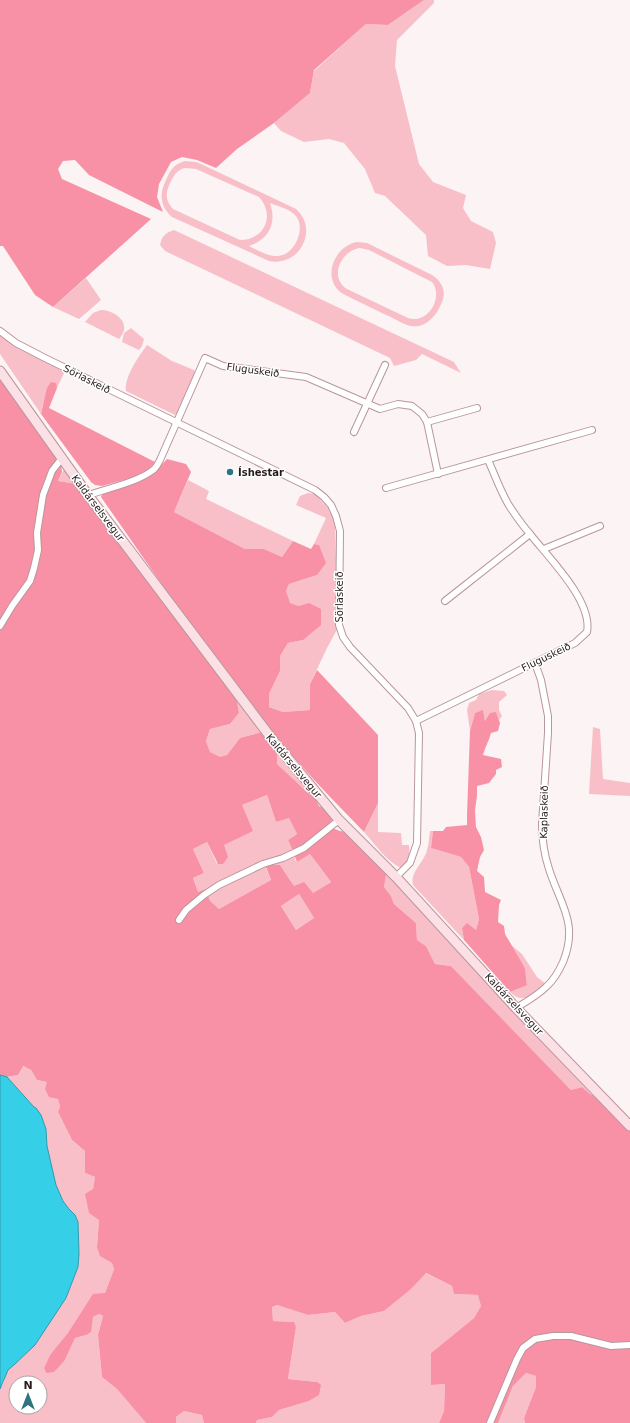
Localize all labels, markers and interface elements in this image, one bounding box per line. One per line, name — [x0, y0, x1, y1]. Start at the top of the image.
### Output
street label: Fluguskeið — [226, 361, 280, 379]
street label: Sörlaskeið — [62, 362, 112, 396]
place label: Íshestar — [238, 466, 284, 478]
marker: Íshestar — [225, 467, 235, 477]
street label: Kaldárselsvegur — [70, 473, 127, 544]
street label: Sörlaskeið — [334, 571, 345, 623]
street label: Fluguskeið — [520, 640, 572, 674]
street label: Kaldárselsvegur — [264, 732, 325, 801]
street label: Kaplaskeið — [538, 785, 550, 839]
street label: Kaldárselsvegur — [483, 971, 546, 1038]
north arrow — [8, 1375, 48, 1415]
text: N — [23, 1379, 33, 1392]

